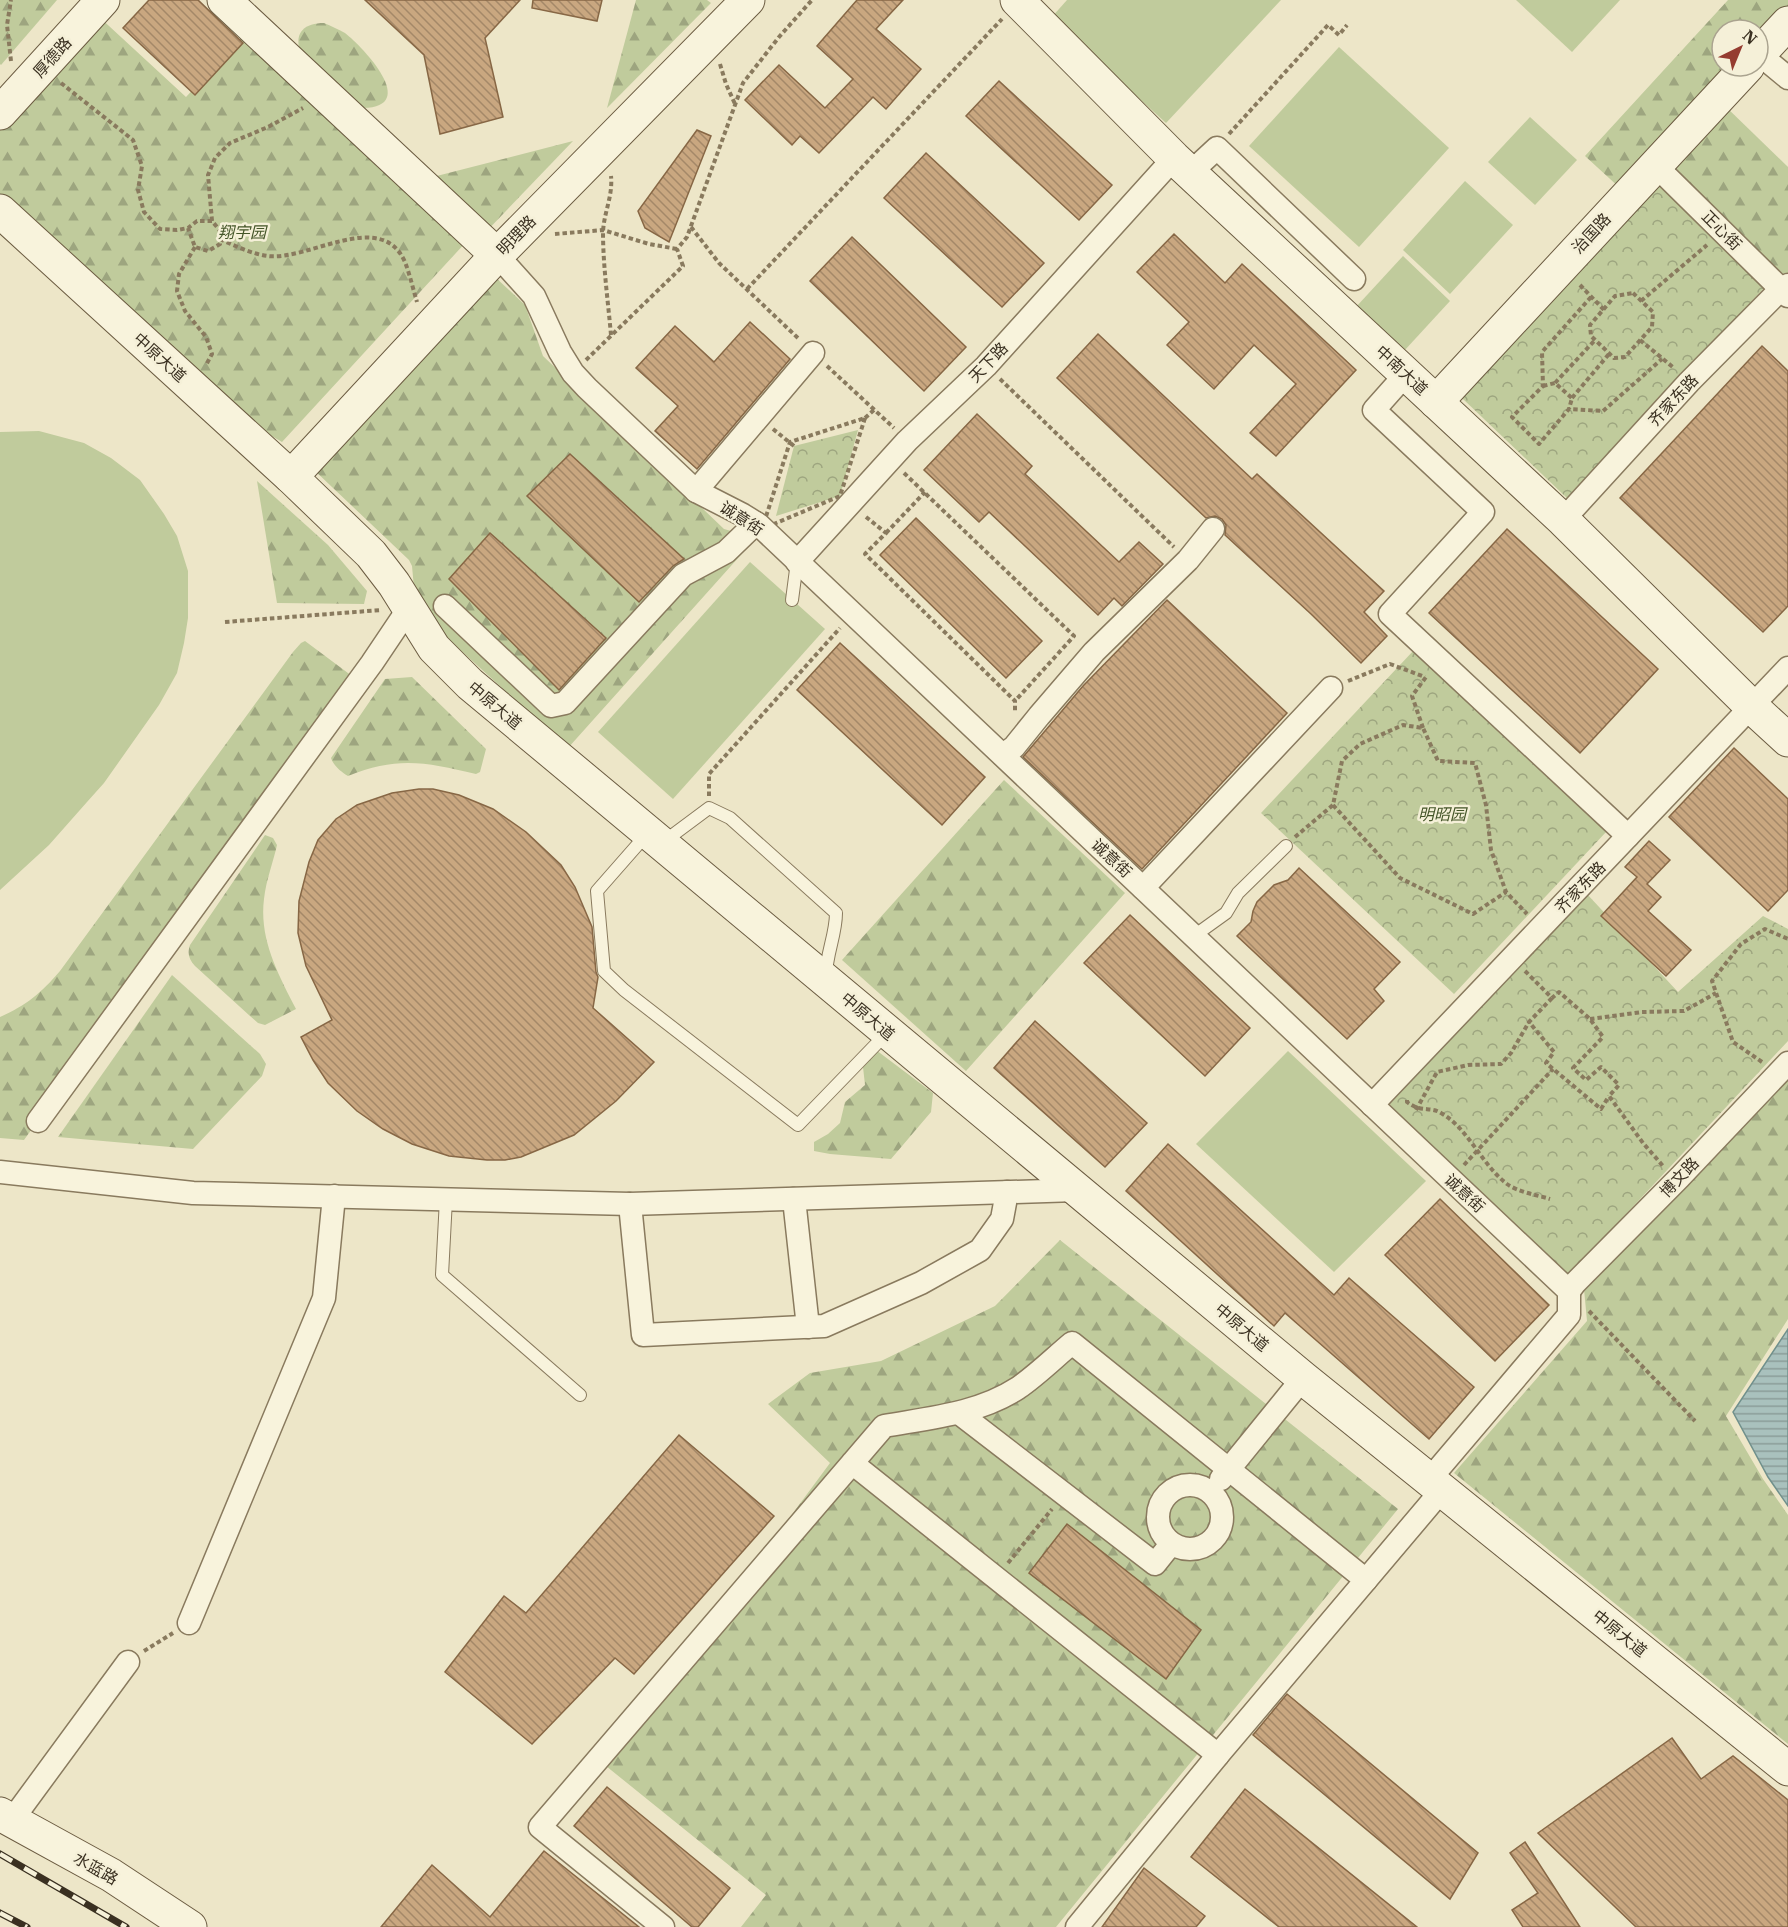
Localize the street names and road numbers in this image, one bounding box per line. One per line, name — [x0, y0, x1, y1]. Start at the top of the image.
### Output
street label: 厚德路 — [29, 32, 75, 82]
street label: 正心街 — [1698, 206, 1746, 254]
street label: 治国路 — [1567, 209, 1615, 257]
street label: 明理路 — [492, 211, 540, 259]
street label: 中原大道 — [130, 328, 190, 386]
street label: 天下路 — [964, 338, 1012, 386]
street label: 中南大道 — [1372, 341, 1432, 399]
street label: 齐家东路 — [1644, 370, 1702, 430]
street label: 诚意街 — [716, 497, 768, 539]
street label: 中原大道 — [464, 677, 526, 733]
street label: 诚意街 — [1088, 834, 1136, 882]
street label: 齐家东路 — [1551, 857, 1609, 917]
street label: 中原大道 — [837, 988, 899, 1044]
street label: 博文路 — [1655, 1153, 1703, 1201]
street label: 诚意街 — [1441, 1169, 1489, 1217]
street label: 中原大道 — [1211, 1299, 1273, 1355]
street label: 中原大道 — [1589, 1605, 1651, 1661]
street label: 水蓝路 — [70, 1847, 122, 1889]

